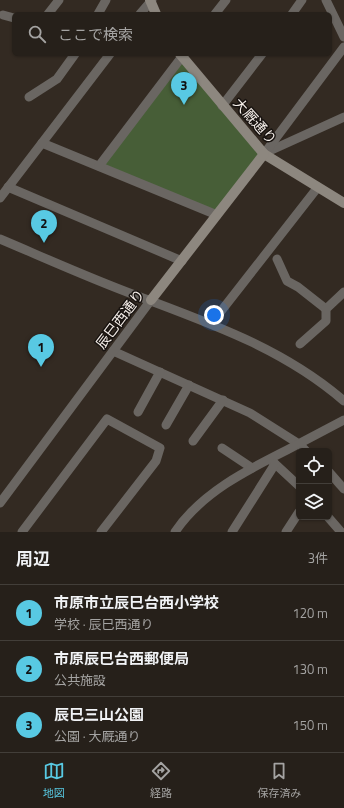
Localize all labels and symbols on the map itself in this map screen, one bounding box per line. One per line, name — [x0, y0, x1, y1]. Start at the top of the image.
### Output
pin: 3 — [171, 72, 197, 105]
street label: 大厩通り — [229, 93, 282, 148]
pin: 2 — [31, 210, 57, 243]
street label: 辰巳西通り — [90, 284, 149, 353]
your location — [204, 305, 224, 325]
pin: 1 — [28, 334, 54, 367]

